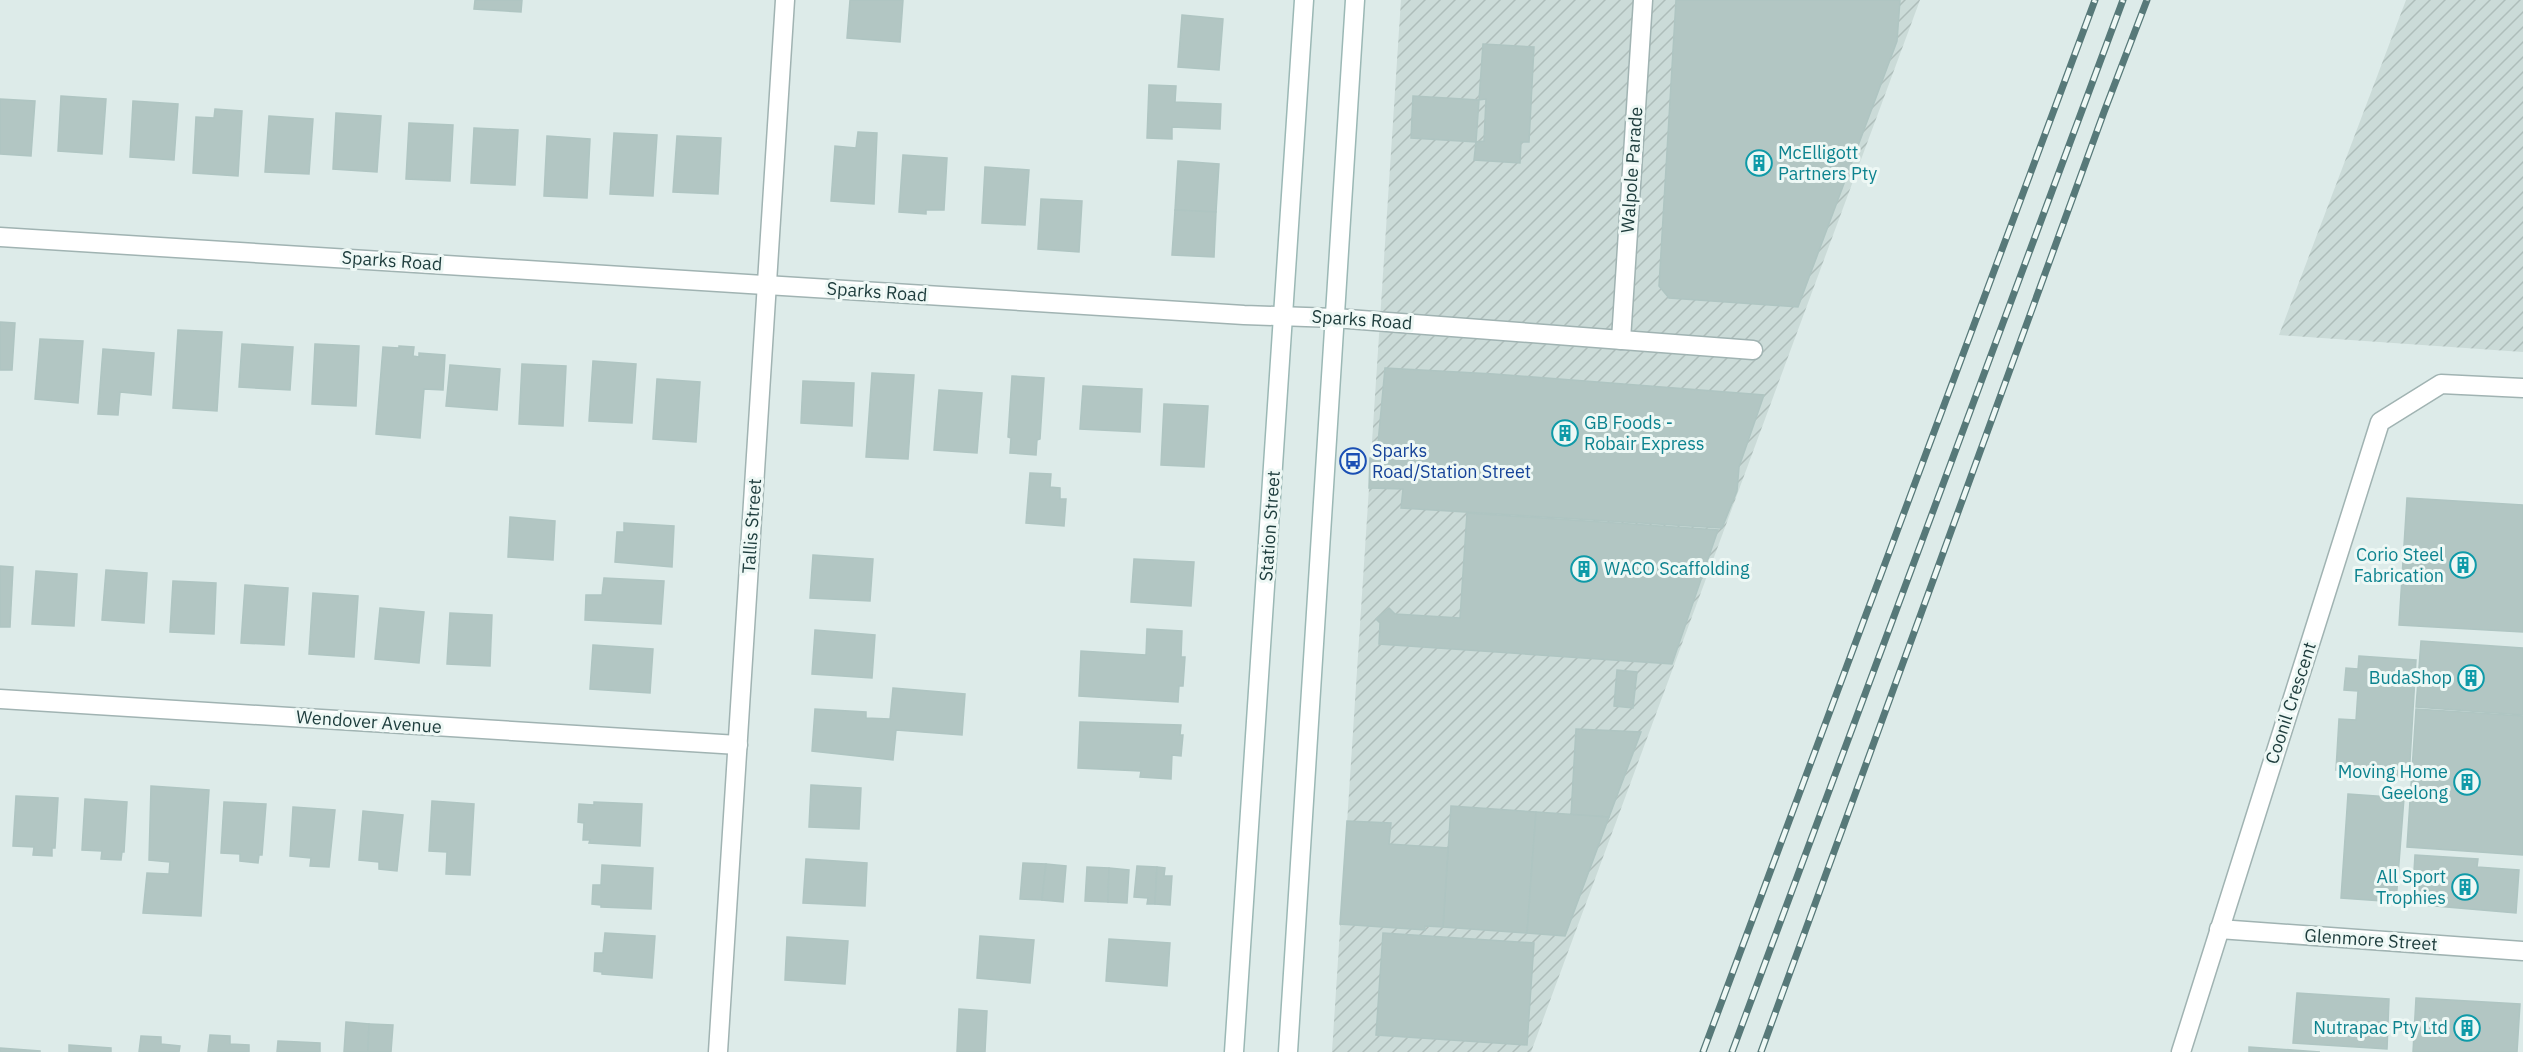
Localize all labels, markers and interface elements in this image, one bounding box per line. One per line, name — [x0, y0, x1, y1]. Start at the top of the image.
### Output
street label: Walpole Parade — [1616, 106, 1647, 234]
place label: McElligott Partners Pty — [1778, 141, 1877, 185]
building icon: McElligott Partners Pty — [1744, 148, 1774, 178]
street label: Sparks Road — [341, 246, 443, 275]
street label: Sparks Road — [826, 277, 928, 306]
street label: Sparks Road — [1311, 305, 1413, 334]
place label: GB Foods - Robair Express — [1584, 411, 1705, 455]
building icon: GB Foods - Robair Express — [1550, 418, 1580, 448]
place label: Sparks Road/Station Street — [1372, 439, 1531, 483]
bus stop icon: Sparks Road/Station Street — [1338, 446, 1368, 476]
street label: Station Street — [1254, 470, 1285, 582]
street label: Tallis Street — [737, 478, 766, 574]
place label: Corio Steel Fabrication — [2354, 543, 2444, 587]
building icon: Corio Steel Fabrication — [2448, 550, 2478, 580]
building icon: WACO Scaffolding — [1569, 554, 1599, 584]
place label: WACO Scaffolding — [1604, 557, 1750, 580]
street label: Coonil Crescent — [2260, 639, 2321, 767]
building icon: BudaShop — [2456, 663, 2486, 693]
place label: BudaShop — [2369, 666, 2452, 689]
street label: Wendover Avenue — [296, 705, 443, 738]
place label: Moving Home Geelong — [2338, 760, 2448, 804]
building icon: Moving Home Geelong — [2452, 767, 2482, 797]
place label: All Sport Trophies — [2376, 865, 2446, 909]
building icon: All Sport Trophies — [2450, 872, 2480, 902]
street label: Glenmore Street — [2304, 923, 2438, 956]
building icon: Nutrapac Pty Ltd — [2452, 1013, 2482, 1043]
place label: Nutrapac Pty Ltd — [2313, 1016, 2448, 1039]

